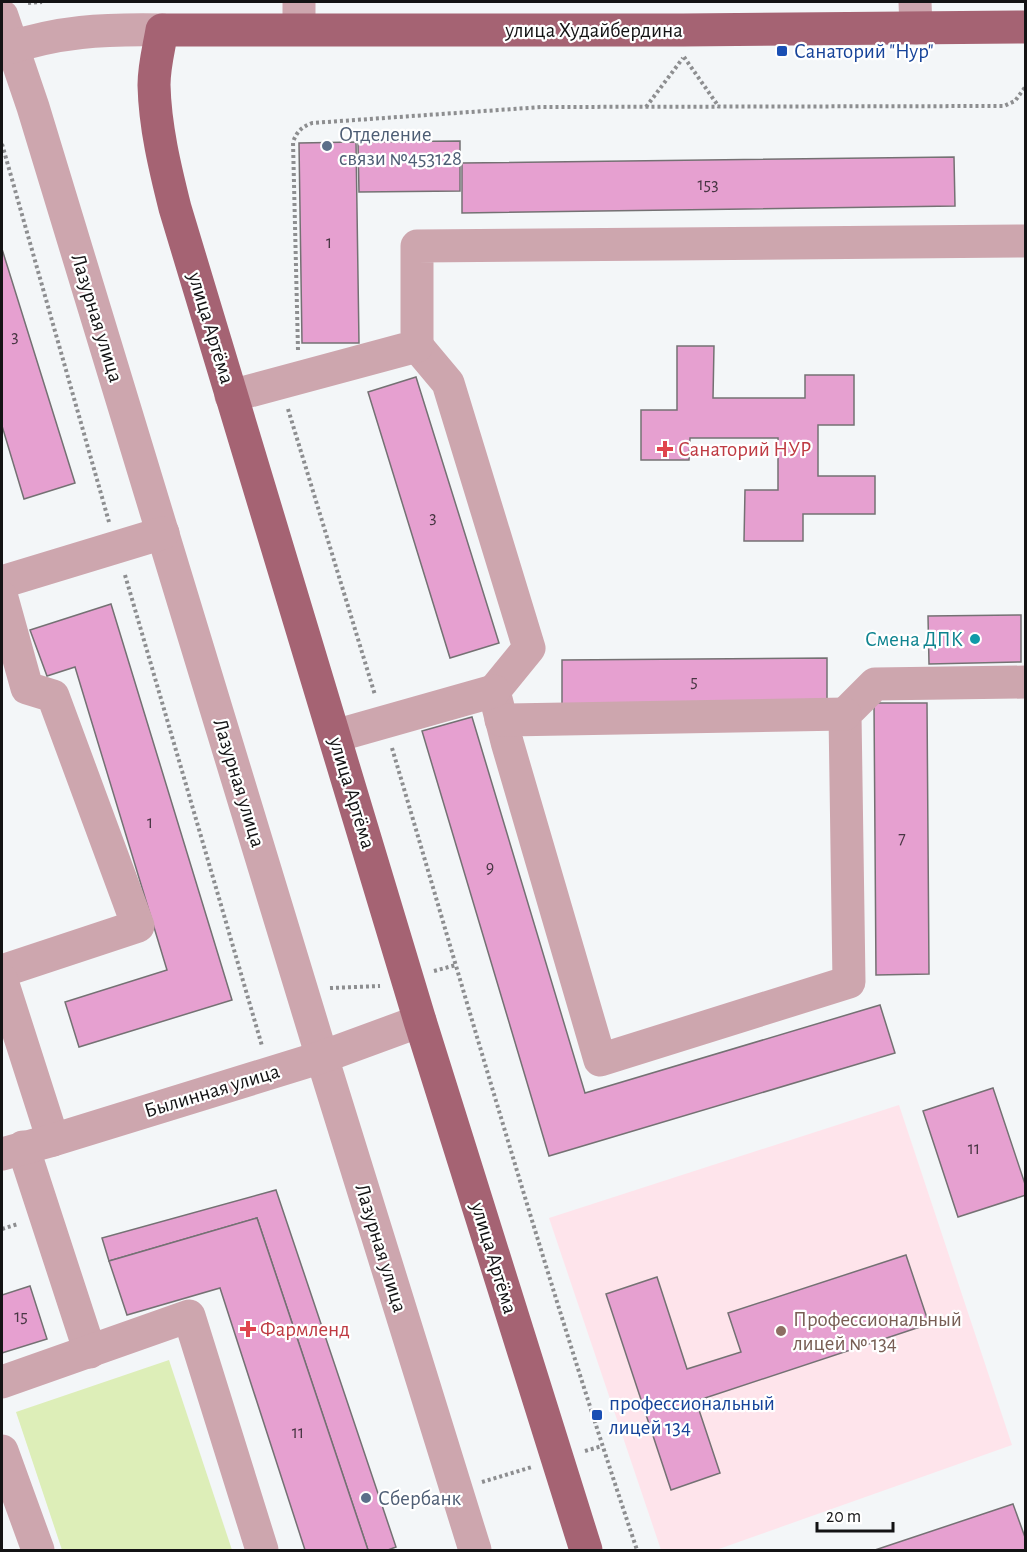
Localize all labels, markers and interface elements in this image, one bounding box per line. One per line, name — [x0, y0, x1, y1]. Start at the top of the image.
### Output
street label: улица Худайбердина — [504, 20, 683, 41]
place label: Санаторий "Нур" — [794, 41, 934, 62]
marker: Санаторий "Нур" — [775, 44, 789, 58]
place label: Отделение связи №453128 — [339, 124, 462, 169]
marker: Отделение связи №453128 — [320, 139, 334, 153]
house number: 153 — [697, 176, 719, 194]
house number: 1 — [326, 234, 332, 252]
street label: Лазурная улица — [67, 251, 127, 385]
street label: улица Артёма — [184, 269, 238, 387]
house number: 3 — [11, 328, 19, 346]
place label: Санаторий НУР — [678, 439, 811, 460]
marker: Санаторий НУР — [656, 440, 674, 458]
house number: 3 — [429, 509, 437, 527]
place label: Смена ДПК — [865, 629, 963, 650]
marker: Смена ДПК — [968, 632, 982, 646]
house number: 5 — [690, 673, 698, 691]
street label: Лазурная улица — [209, 716, 269, 850]
street label: улица Артёма — [325, 734, 379, 852]
house number: 1 — [147, 814, 153, 832]
house number: 7 — [898, 830, 906, 848]
house number: 9 — [486, 859, 494, 877]
street label: Былинная улица — [142, 1060, 282, 1122]
house number: 11 — [968, 1140, 980, 1158]
street label: Лазурная улица — [351, 1181, 411, 1315]
street label: улица Артёма — [467, 1199, 521, 1317]
house number: 15 — [14, 1308, 28, 1326]
place label: Профессиональный лицей № 134 — [793, 1309, 962, 1354]
place label: Фармленд — [260, 1319, 350, 1340]
marker: Фармленд — [241, 1322, 255, 1336]
marker: Профессиональный лицей № 134 — [774, 1324, 788, 1338]
place label: профессиональный лицей 134 — [609, 1393, 775, 1438]
marker: профессиональный лицей 134 — [590, 1408, 604, 1422]
house number: 11 — [292, 1424, 304, 1442]
place label: Сбербанк — [378, 1488, 461, 1509]
marker: Сбербанк — [359, 1491, 373, 1505]
scale bar — [817, 1495, 894, 1533]
text: 20 m — [826, 1508, 861, 1526]

